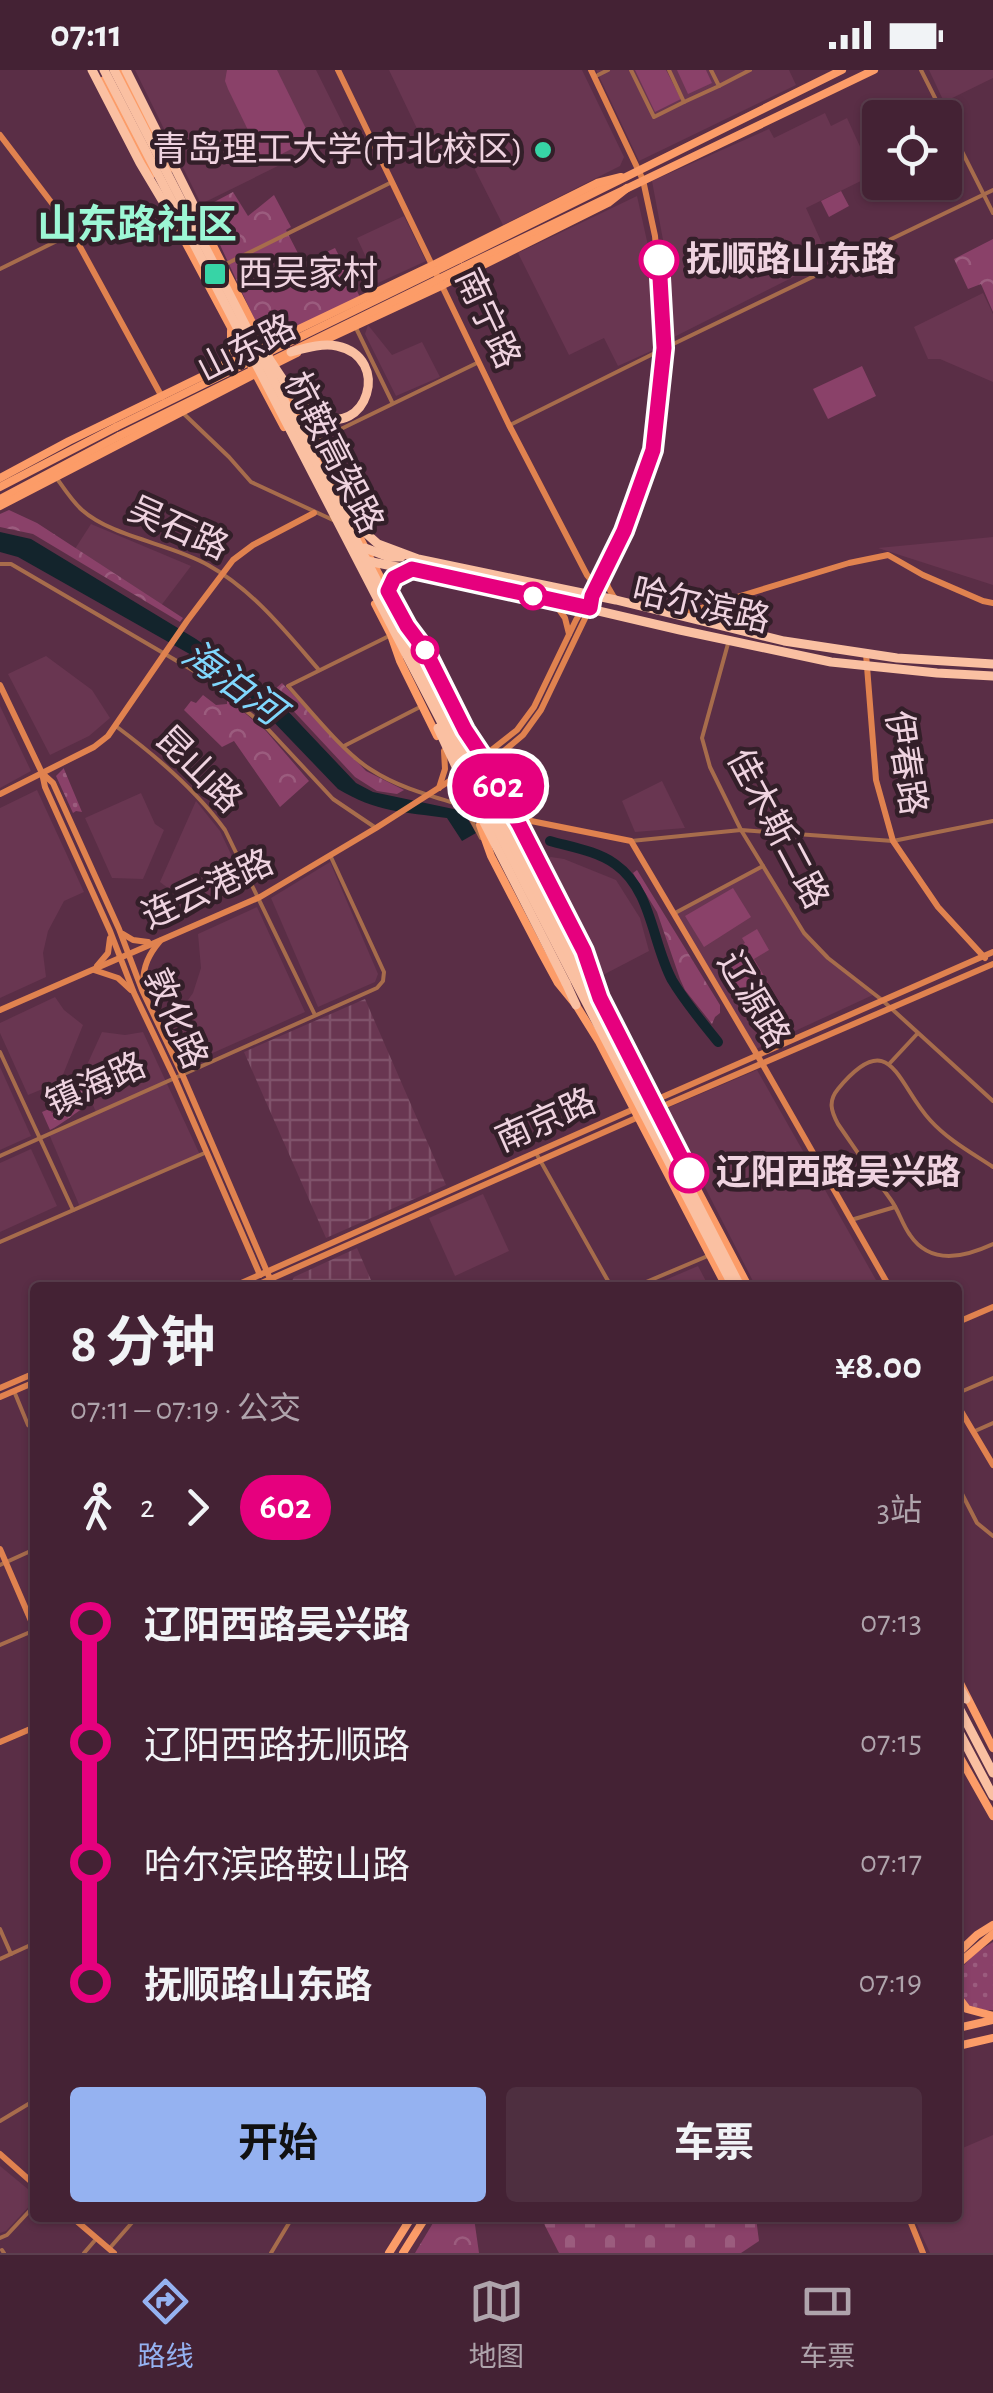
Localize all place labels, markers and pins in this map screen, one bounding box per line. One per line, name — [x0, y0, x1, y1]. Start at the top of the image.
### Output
place label: 青岛理工大学(市北校区) — [152, 131, 523, 168]
marker: 青岛理工大学(市北校区) — [532, 139, 554, 161]
marker: 抚顺路山东路 — [640, 241, 678, 279]
place label: 抚顺路山东路 — [686, 241, 896, 278]
place label: 西吴家村 — [238, 255, 378, 292]
marker: 西吴家村 — [202, 261, 228, 287]
unlabelled marker — [520, 583, 546, 609]
unlabelled marker — [412, 637, 438, 663]
marker: 辽阳西路吴兴路 — [670, 1154, 708, 1192]
place label: 辽阳西路吴兴路 — [716, 1154, 961, 1191]

